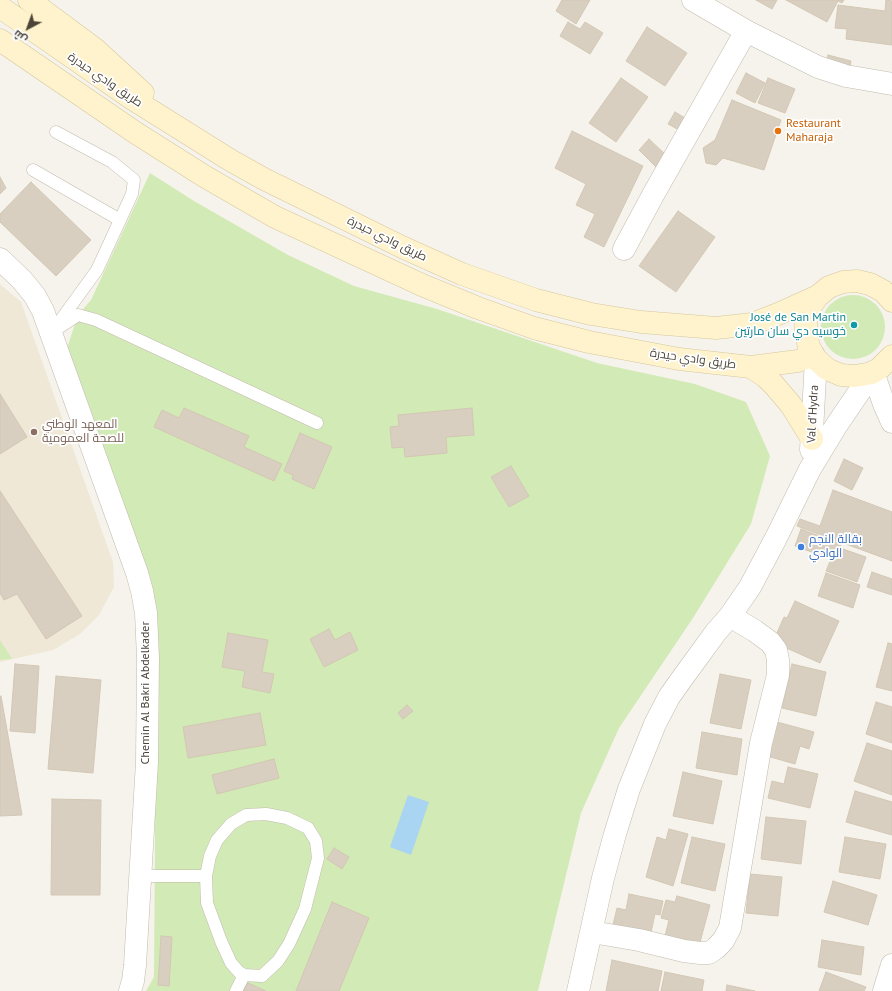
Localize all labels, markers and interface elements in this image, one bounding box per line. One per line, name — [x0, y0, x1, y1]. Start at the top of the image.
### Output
north arrow — [8, 8, 48, 48]
text: ش — [10, 27, 30, 47]
street label: طريق وادي حيدرة — [65, 50, 145, 110]
place label: Restaurant Maharaja — [786, 117, 841, 145]
marker: Restaurant Maharaja — [773, 126, 783, 136]
street label: طريق وادي حيدرة — [345, 213, 429, 265]
place label: José de San Martin خوسيه دي سان مارتين — [735, 311, 846, 339]
marker: José de San Martin خوسيه دي سان مارتين — [849, 320, 859, 330]
street label: طريق وادي حيدرة — [649, 346, 737, 372]
street label: Val d'Hydra — [804, 385, 822, 443]
place label: المعهد الوطني للصحة العمومية — [42, 418, 124, 446]
marker: المعهد الوطني للصحة العمومية — [29, 427, 39, 437]
place label: بقالة النجم الوادي — [809, 533, 862, 561]
marker: بقالة النجم الوادي — [796, 542, 806, 552]
street label: Chemin Al Bakri Abdelkader — [139, 621, 153, 765]

